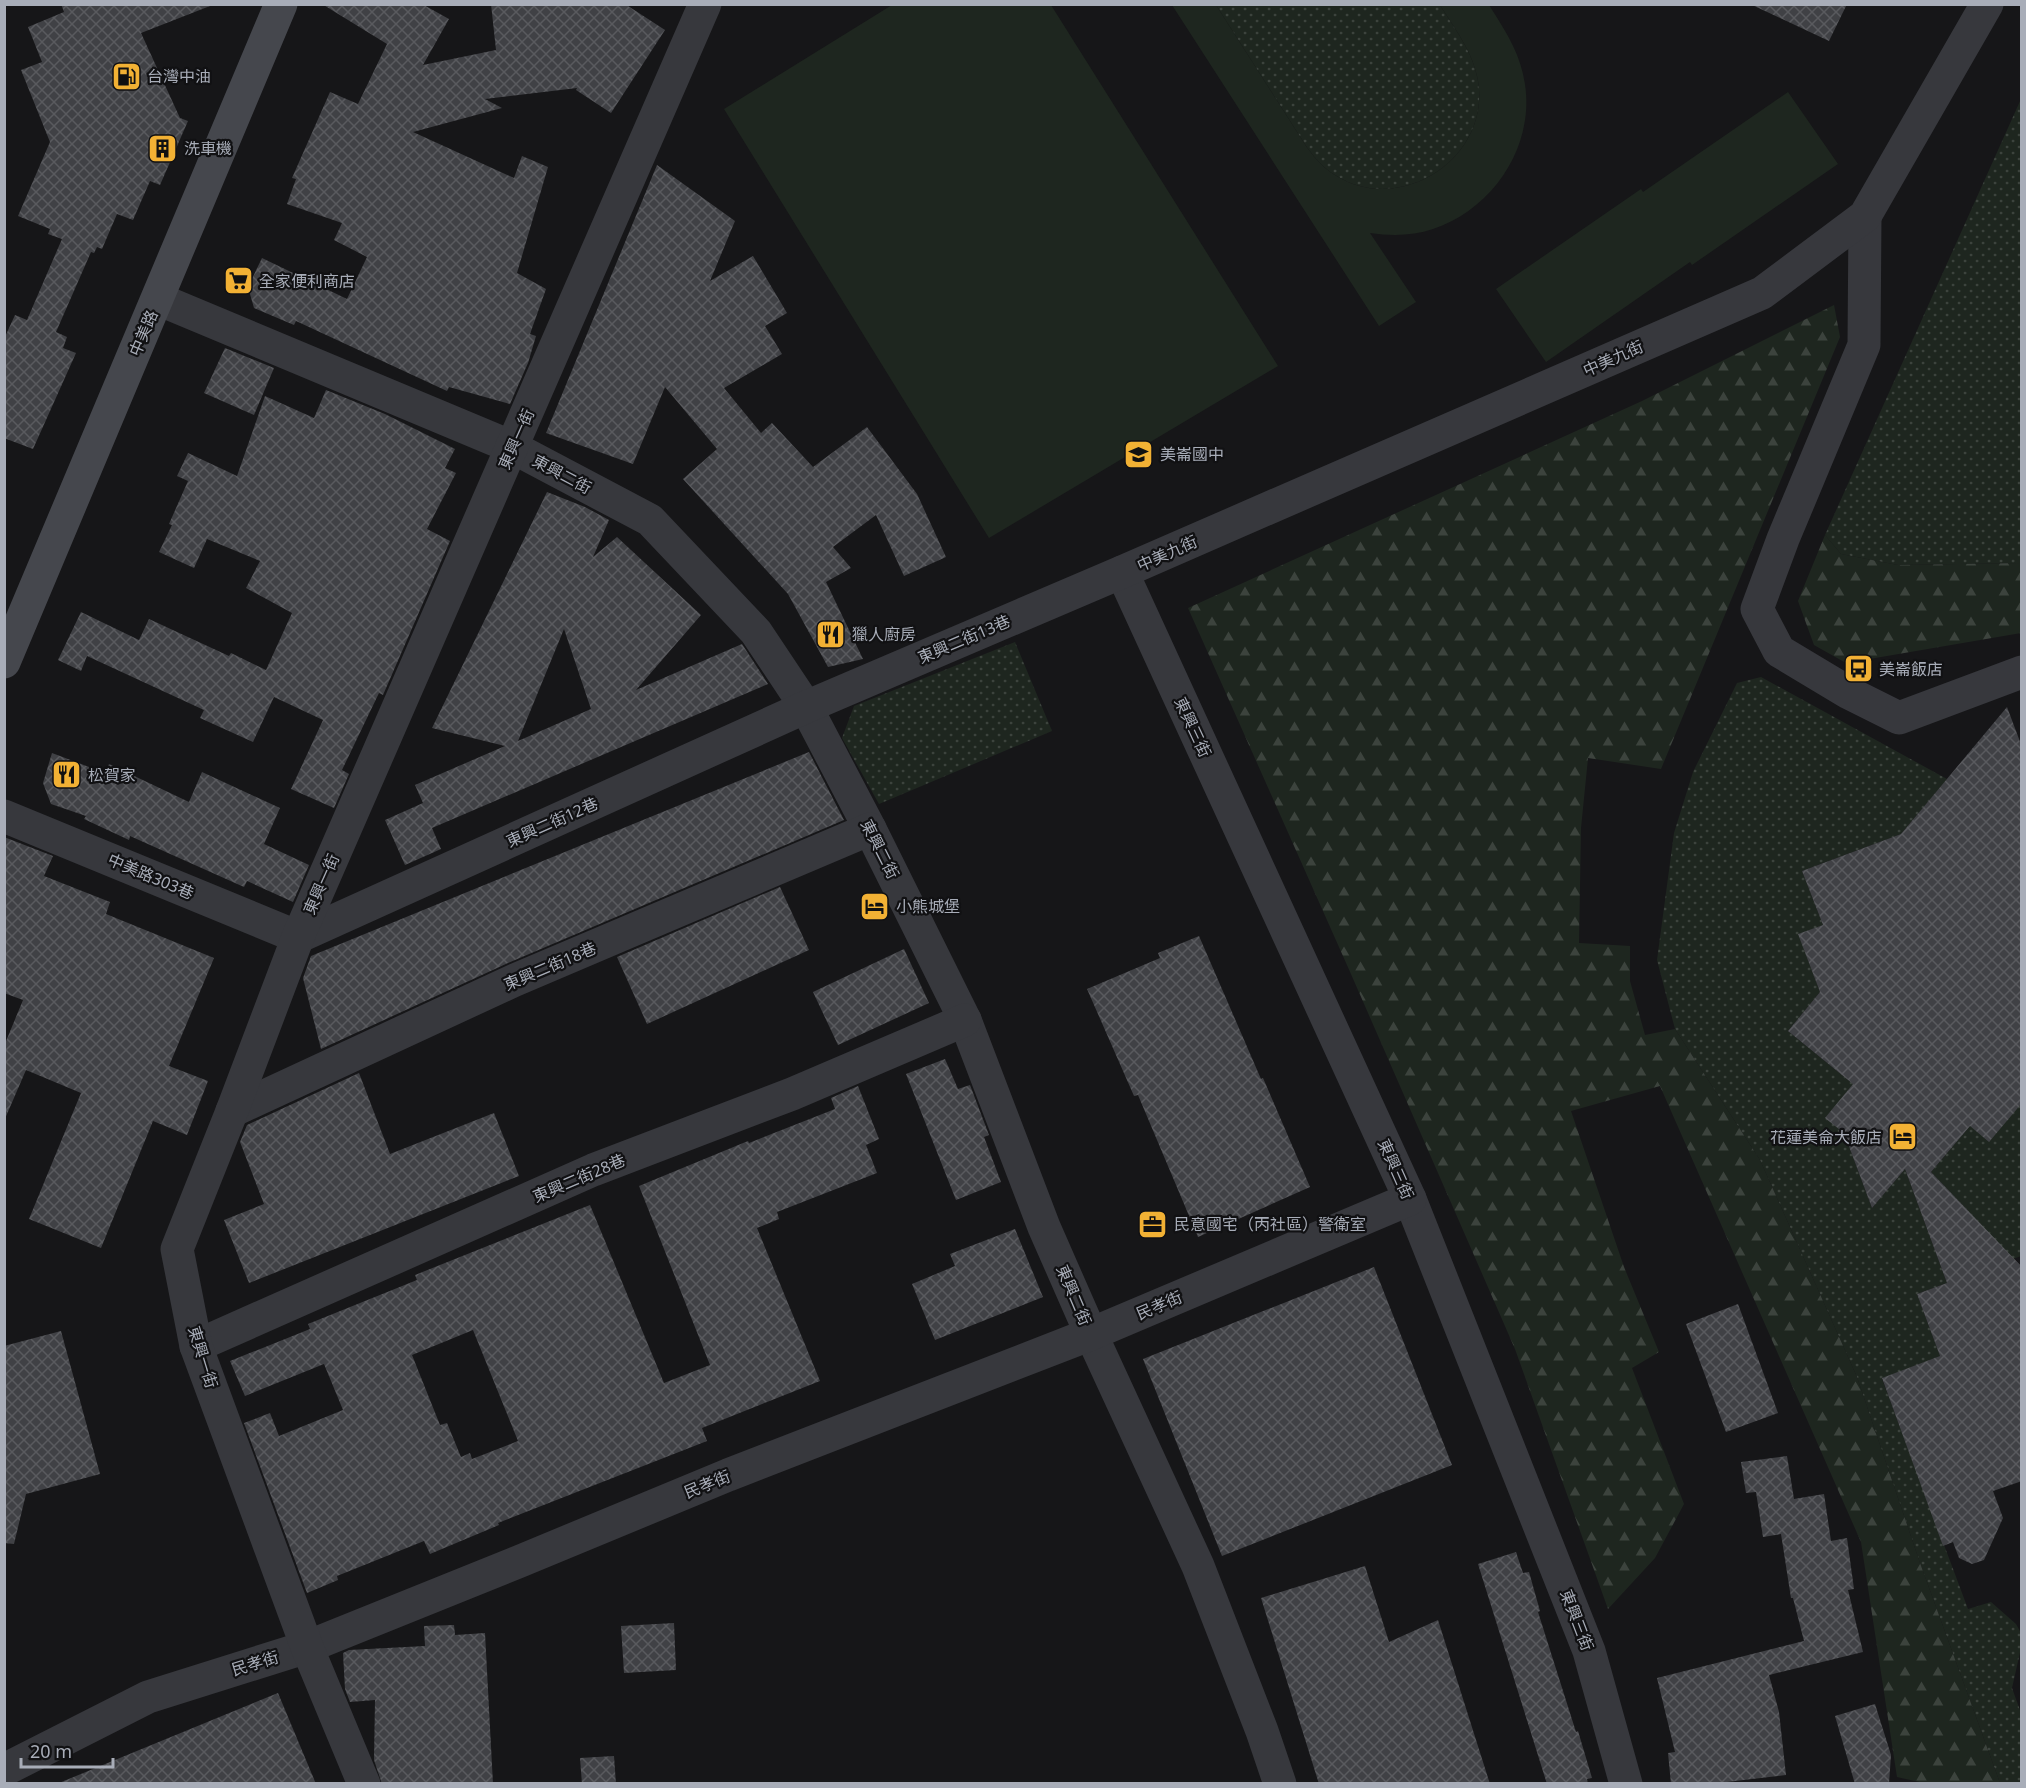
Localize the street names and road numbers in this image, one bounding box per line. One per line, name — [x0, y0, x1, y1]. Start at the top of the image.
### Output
street label: 中美路 — [123, 307, 163, 359]
street label: 中美九街 — [1579, 335, 1647, 381]
street label: 東興一街 — [493, 405, 539, 473]
street label: 東興二街 — [529, 449, 595, 499]
street label: 中美九街 — [1133, 530, 1201, 576]
street label: 東興二街13巷 — [914, 610, 1014, 668]
street label: 東興三街 — [1170, 693, 1216, 761]
street label: 東興二街12巷 — [503, 792, 601, 852]
street label: 東興二街 — [856, 815, 904, 883]
street label: 中美路303巷 — [105, 848, 197, 904]
street label: 東興一街 — [298, 850, 344, 918]
street label: 東興二街18巷 — [500, 937, 600, 995]
street label: 東興三街 — [1373, 1135, 1419, 1203]
street label: 東興二街28巷 — [529, 1149, 629, 1207]
street label: 東興二街 — [1051, 1261, 1097, 1329]
street label: 民孝街 — [1133, 1285, 1185, 1325]
street label: 東興一街 — [183, 1323, 223, 1391]
street label: 民孝街 — [681, 1465, 733, 1503]
street label: 東興三街 — [1555, 1586, 1599, 1654]
street label: 民孝街 — [229, 1645, 281, 1681]

